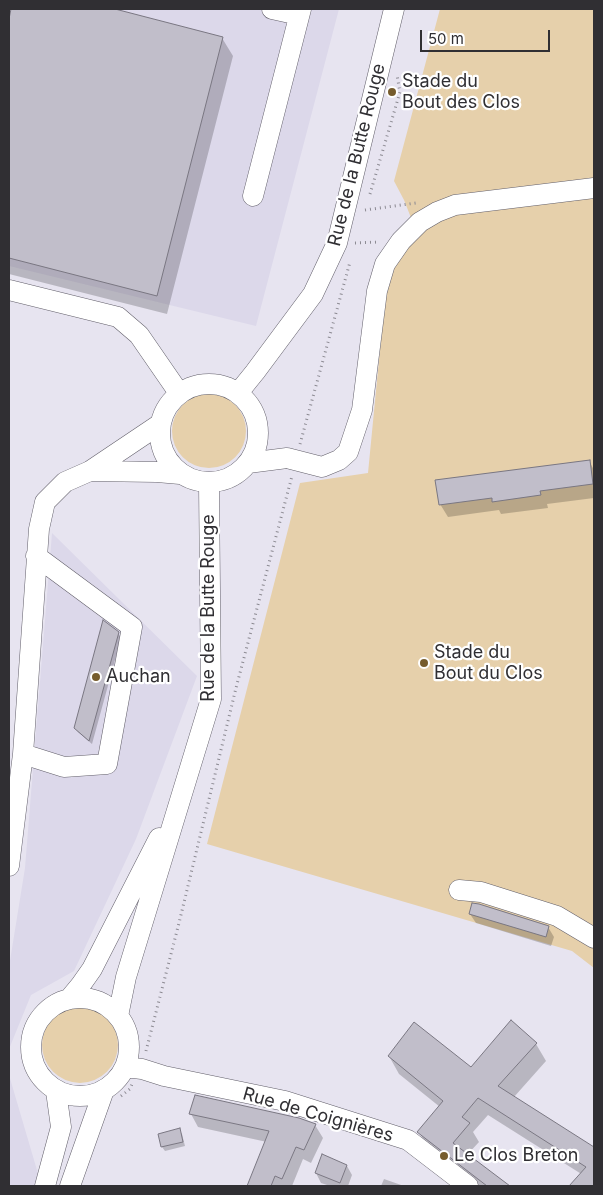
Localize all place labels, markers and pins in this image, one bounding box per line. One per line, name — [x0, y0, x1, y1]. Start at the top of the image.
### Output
place label: Stade du Bout des Clos — [402, 71, 520, 114]
marker: Stade du Bout des Clos — [386, 86, 398, 98]
place label: Stade du Bout du Clos — [434, 642, 543, 684]
marker: Stade du Bout du Clos — [418, 657, 430, 669]
place label: Auchan — [106, 666, 171, 688]
marker: Auchan — [90, 671, 102, 683]
place label: Le Clos Breton — [454, 1145, 578, 1167]
marker: Le Clos Breton — [438, 1150, 450, 1162]

